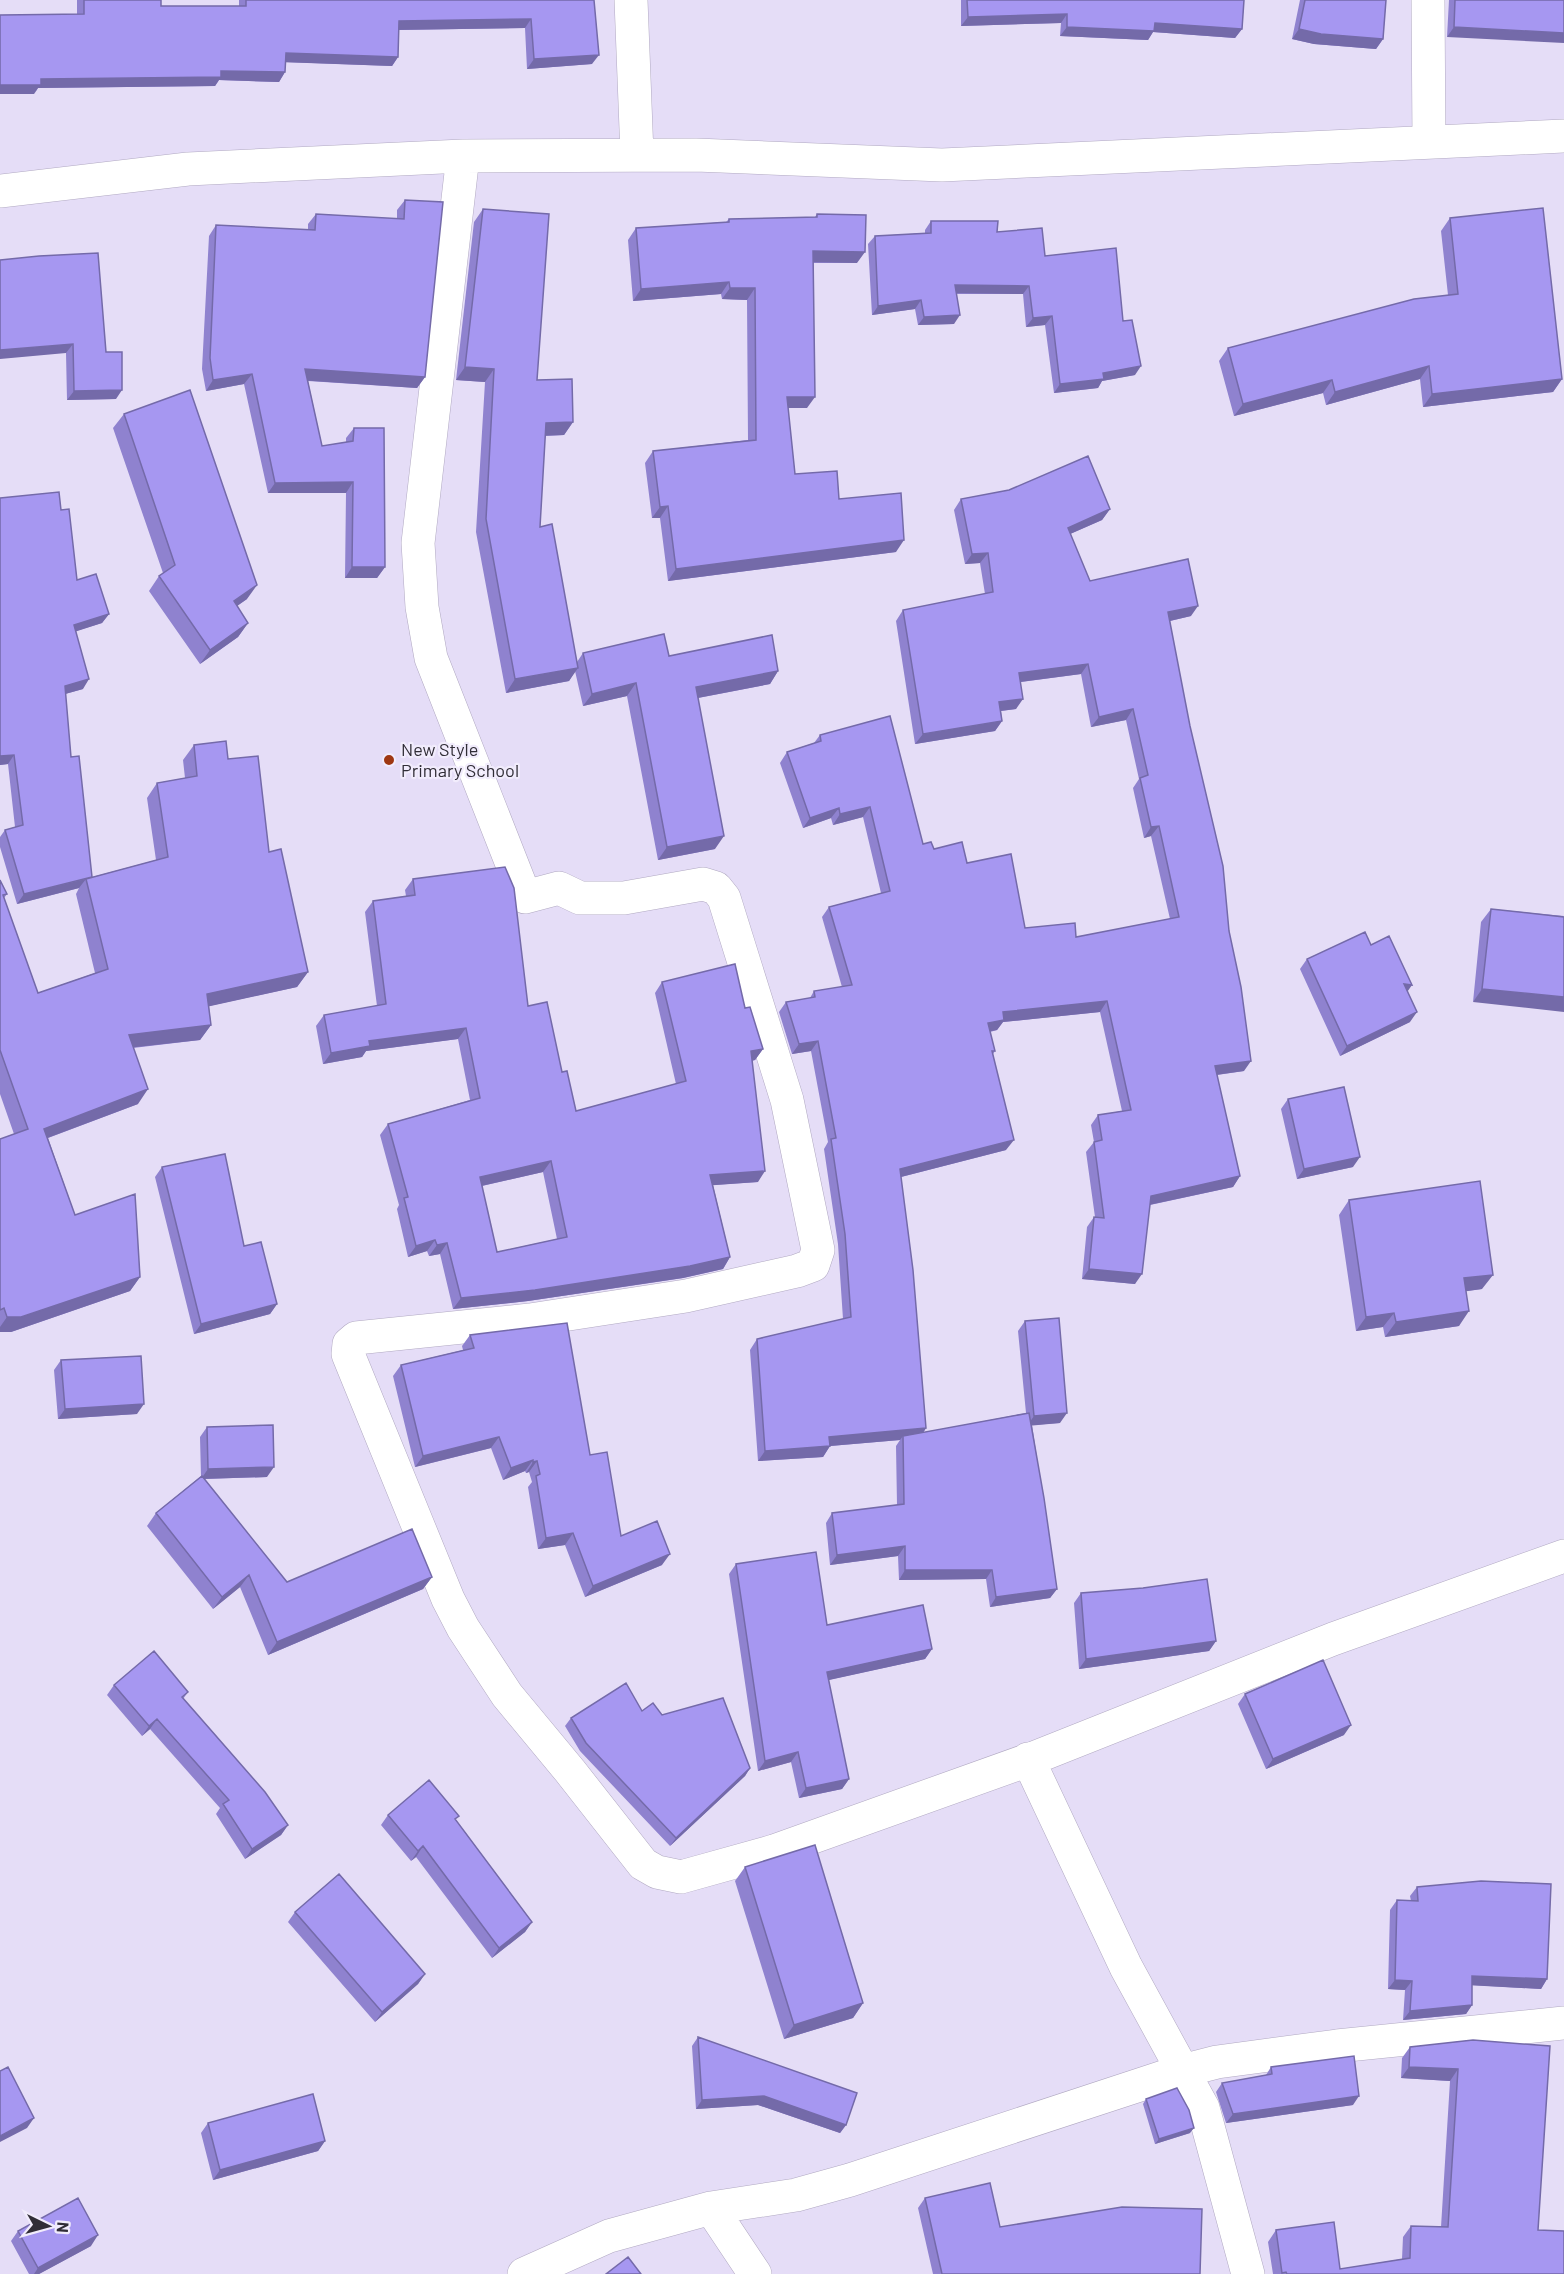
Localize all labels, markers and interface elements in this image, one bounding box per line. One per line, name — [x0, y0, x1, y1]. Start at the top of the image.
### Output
place label: New Style Primary School — [401, 738, 519, 781]
marker: New Style Primary School — [382, 753, 396, 767]
north arrow — [18, 2196, 78, 2256]
text: N — [54, 2221, 73, 2233]

